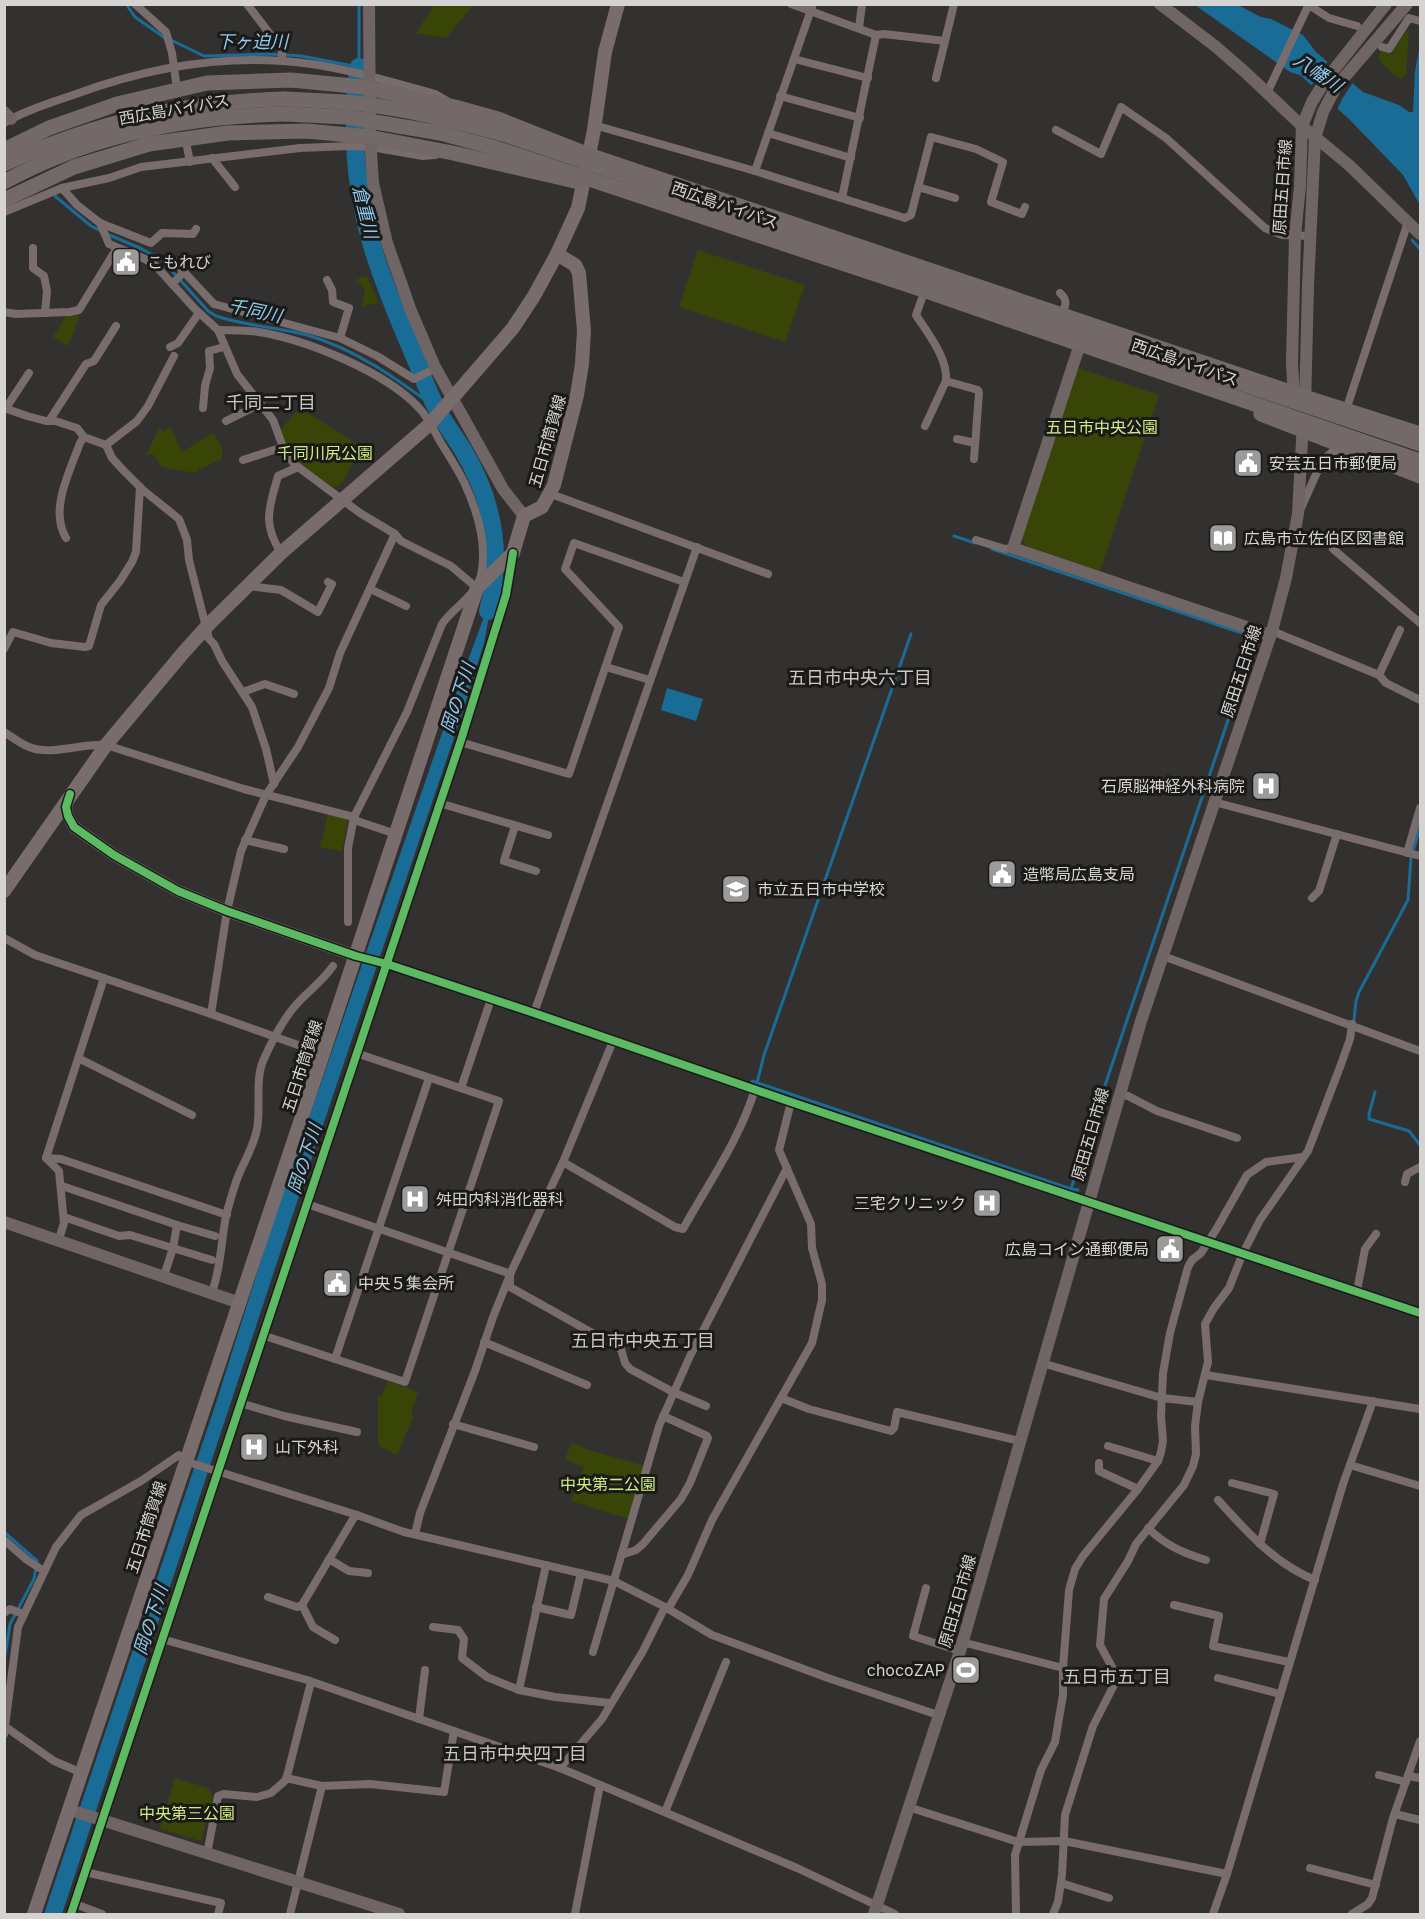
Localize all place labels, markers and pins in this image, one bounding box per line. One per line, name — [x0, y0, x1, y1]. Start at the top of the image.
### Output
public building icon: こもれび — [110, 246, 142, 278]
place label: こもれび — [147, 252, 211, 272]
public building icon: 安芸五日市郵便局 — [1232, 447, 1264, 479]
place label: 安芸五日市郵便局 — [1269, 453, 1397, 473]
library icon: 広島市立佐伯区図書館 — [1207, 522, 1239, 554]
place label: 広島市立佐伯区図書館 — [1244, 528, 1404, 548]
hospital icon: 石原脳神経外科病院 — [1250, 770, 1282, 802]
place label: 石原脳神経外科病院 — [1101, 776, 1245, 796]
public building icon: 造幣局広島支局 — [986, 858, 1018, 890]
place label: 造幣局広島支局 — [1023, 864, 1135, 884]
school or university icon: 市立五日市中学校 — [720, 873, 752, 905]
place label: 市立五日市中学校 — [757, 879, 885, 899]
hospital icon: 舛田内科消化器科 — [399, 1183, 431, 1215]
hospital icon: 三宅クリニック — [971, 1187, 1003, 1219]
place label: 舛田内科消化器科 — [436, 1189, 564, 1209]
place label: 三宅クリニック — [854, 1193, 966, 1213]
public building icon: 広島コイン通郵便局 — [1154, 1233, 1186, 1265]
place label: 広島コイン通郵便局 — [1005, 1239, 1149, 1259]
public building icon: 中央５集会所 — [321, 1267, 353, 1299]
place label: 中央５集会所 — [358, 1273, 454, 1293]
hospital icon: 山下外科 — [238, 1431, 270, 1463]
place label: 山下外科 — [275, 1437, 339, 1457]
sports icon: chocoZAP — [950, 1654, 982, 1686]
place label: chocoZAP — [867, 1660, 945, 1680]

